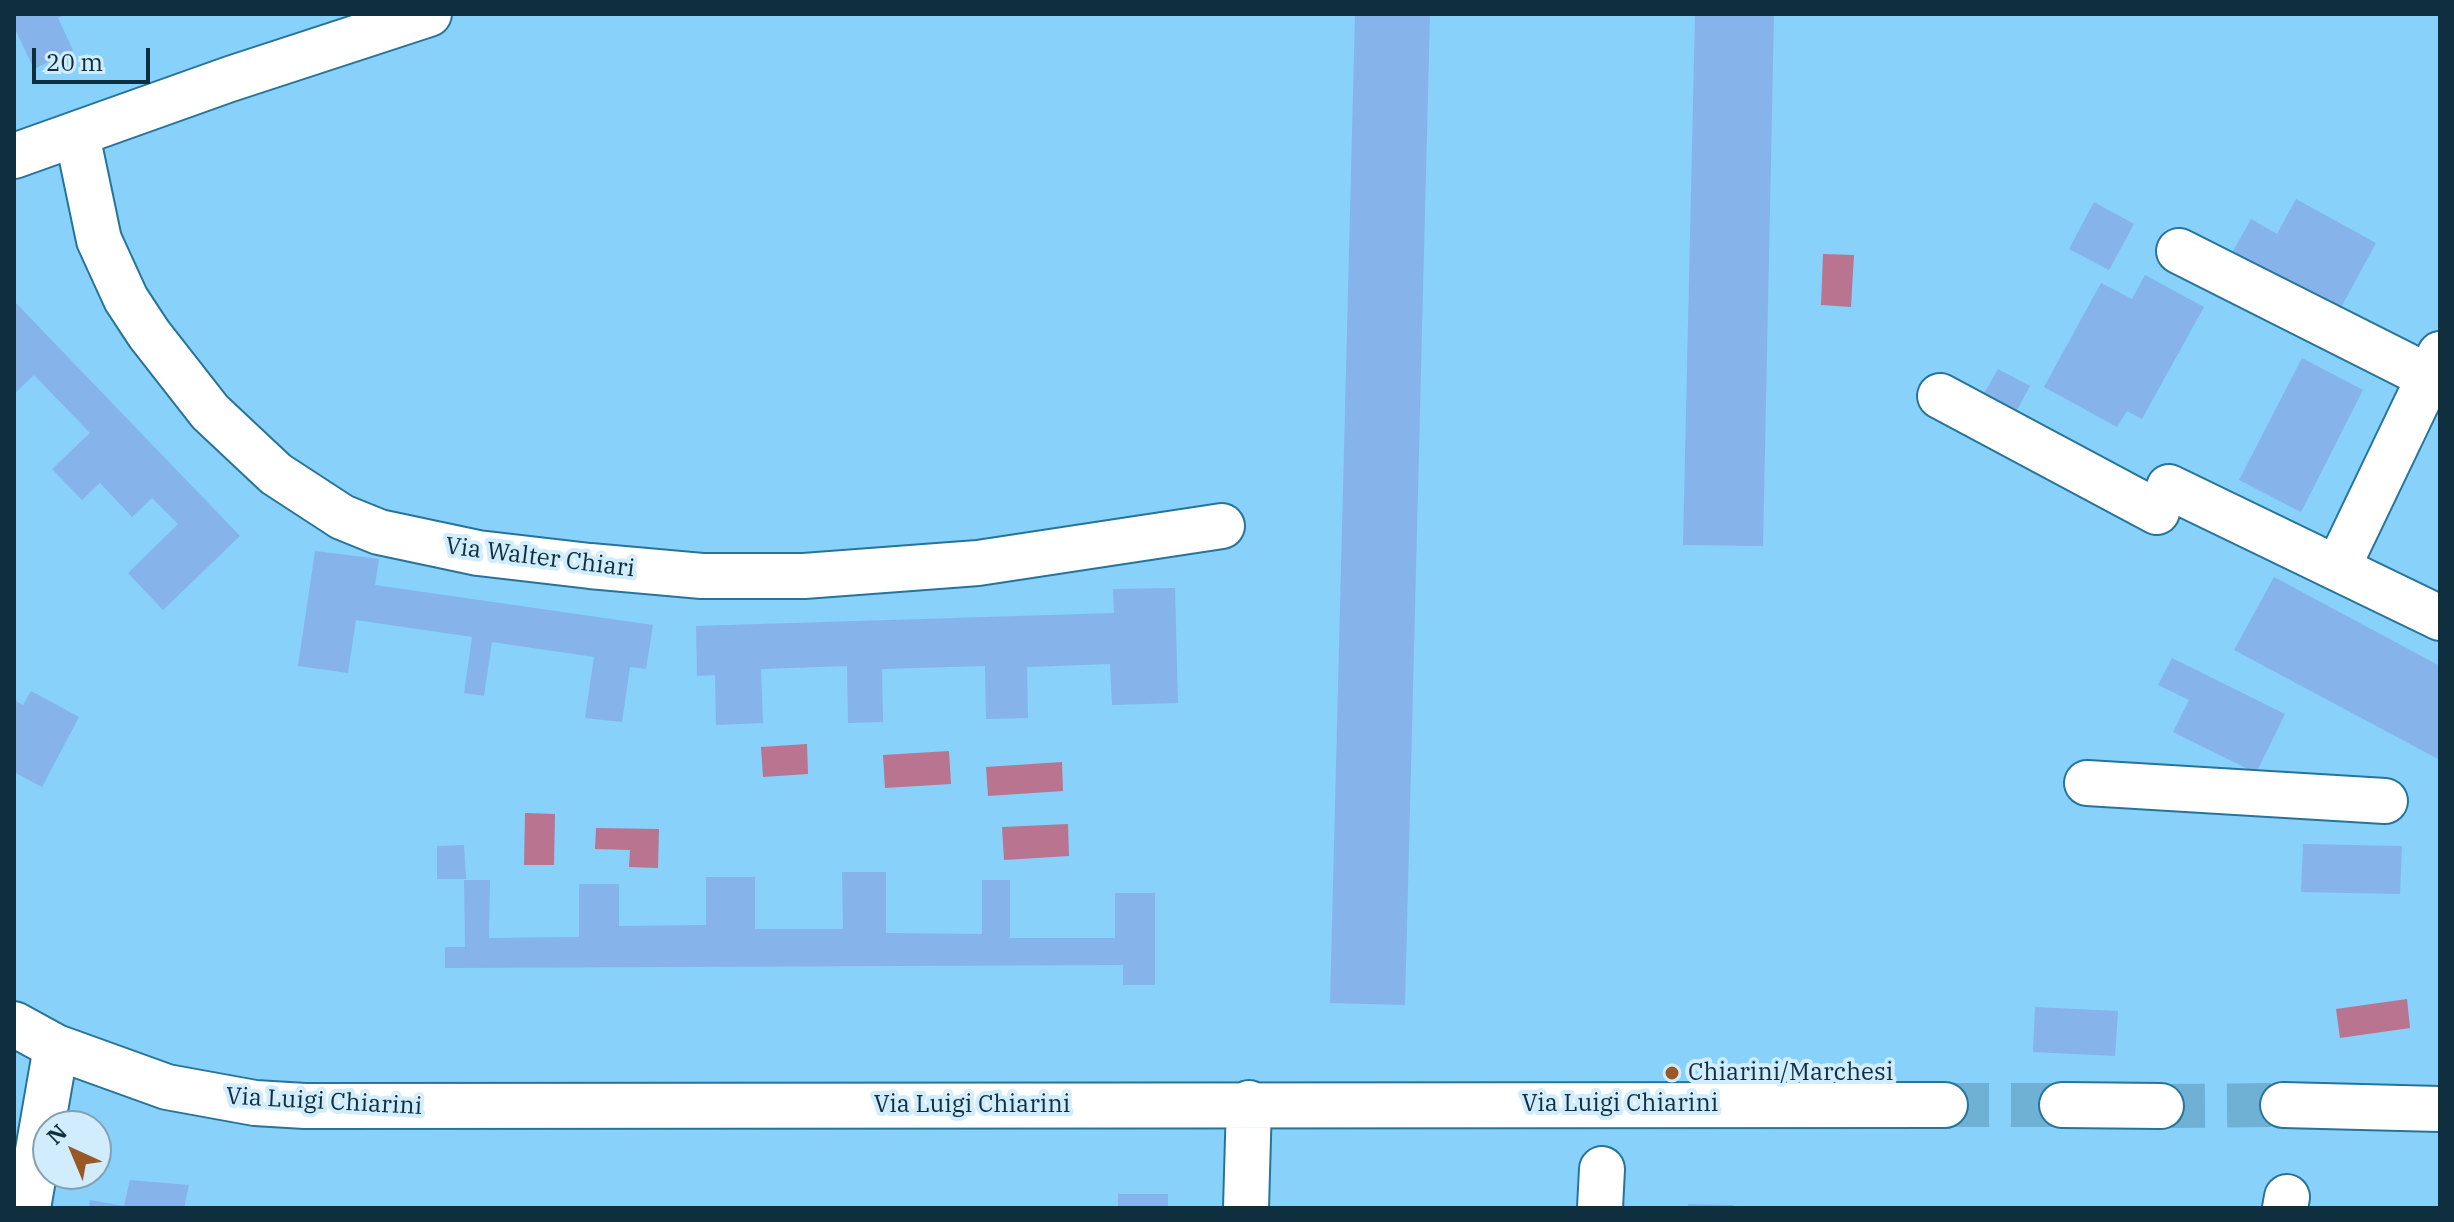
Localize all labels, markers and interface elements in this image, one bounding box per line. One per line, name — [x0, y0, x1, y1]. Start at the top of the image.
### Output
scale bar — [36, 32, 154, 82]
text: 20 m — [46, 46, 103, 78]
street label: Via Walter Chiari — [444, 532, 636, 584]
place label: Chiarini/Marchesi — [1688, 1059, 1893, 1087]
marker: Chiarini/Marchesi — [1663, 1064, 1681, 1082]
street label: Via Luigi Chiarini — [225, 1082, 423, 1122]
street label: Via Luigi Chiarini — [1522, 1090, 1718, 1118]
street label: Via Luigi Chiarini — [874, 1091, 1070, 1119]
north arrow — [32, 1110, 112, 1190]
text: N — [40, 1117, 73, 1150]

